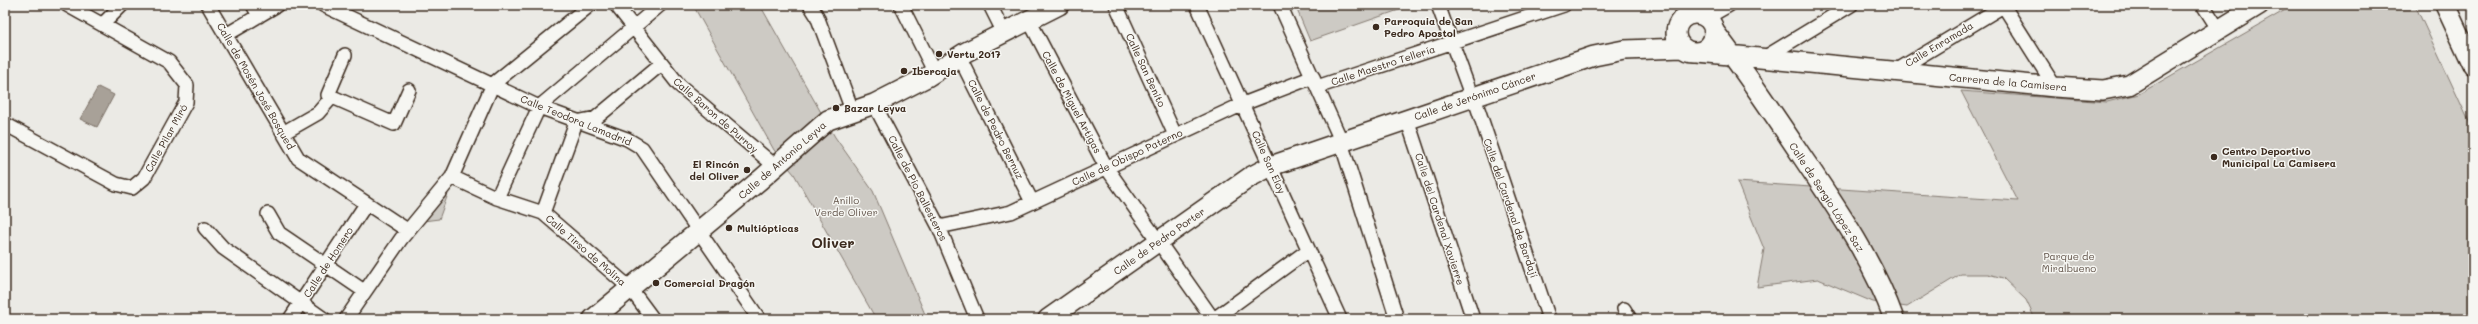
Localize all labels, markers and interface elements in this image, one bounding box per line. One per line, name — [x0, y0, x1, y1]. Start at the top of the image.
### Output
place label: Parroquia de San Pedro Apostol — [1384, 14, 1473, 40]
street label: Calle Enramada — [1902, 18, 1976, 70]
street label: Calle de Mosén José Bosqued — [214, 20, 298, 152]
marker: Parroquia de San Pedro Apostol — [1371, 22, 1381, 32]
street label: Calle San Benito — [1123, 31, 1169, 109]
street label: Calle Maestro Tellería — [1329, 42, 1437, 88]
place label: Vertu 2017 — [947, 47, 1001, 61]
street label: Calle de Miguel Artigas — [1039, 48, 1105, 156]
marker: Vertu 2017 — [934, 49, 944, 59]
place label: Ibercaja — [912, 64, 957, 78]
marker: Ibercaja — [899, 66, 909, 76]
street label: Calle de Jerónimo Cáncer — [1412, 69, 1538, 123]
street label: Carrera de la Camisera — [1948, 70, 2068, 94]
street label: Calle Baron de Purroy — [670, 74, 762, 156]
street label: Calle de Pedro Bernuz — [965, 77, 1027, 182]
street label: Calle Teodora Lamadrid — [518, 91, 634, 149]
street label: Calle Pilar Miró — [141, 101, 191, 175]
place label: Bazar Leyva — [844, 101, 906, 115]
marker: Bazar Leyva — [831, 103, 841, 113]
street label: Calle de Antonio Leyva — [735, 118, 829, 202]
street label: Calle de Obispo Paterno — [1069, 125, 1185, 189]
street label: Calle San Eloy — [1249, 128, 1289, 196]
street label: Calle de Pío Ballesteros — [885, 133, 951, 243]
street label: Calle del Cardenal de Bardají — [1481, 136, 1541, 280]
street label: Calle de Sergio López Saz — [1786, 139, 1868, 255]
place label: Centro Deportivo Municipal La Camisera — [2222, 144, 2336, 170]
street label: Calle del Cardenal Xavierre — [1412, 151, 1468, 287]
marker: Centro Deportivo Municipal La Camisera — [2209, 152, 2219, 162]
place label: El Rincón del Oliver — [690, 157, 739, 183]
marker: El Rincón del Oliver — [742, 165, 752, 175]
park label: Anillo Verde Oliver — [814, 193, 878, 219]
street label: Calle de Pedro Porter — [1110, 204, 1208, 278]
street label: Calle Tirso de Molina — [543, 211, 629, 289]
place label: Multiópticas — [737, 221, 799, 235]
marker: Multiópticas — [724, 223, 734, 233]
street label: Calle de Homero — [300, 224, 356, 300]
district label: Oliver — [811, 233, 855, 252]
park label: Parque de Miralbueno — [2042, 249, 2096, 275]
place label: Comercial Dragón — [664, 276, 755, 290]
marker: Comercial Dragón — [651, 278, 661, 288]

